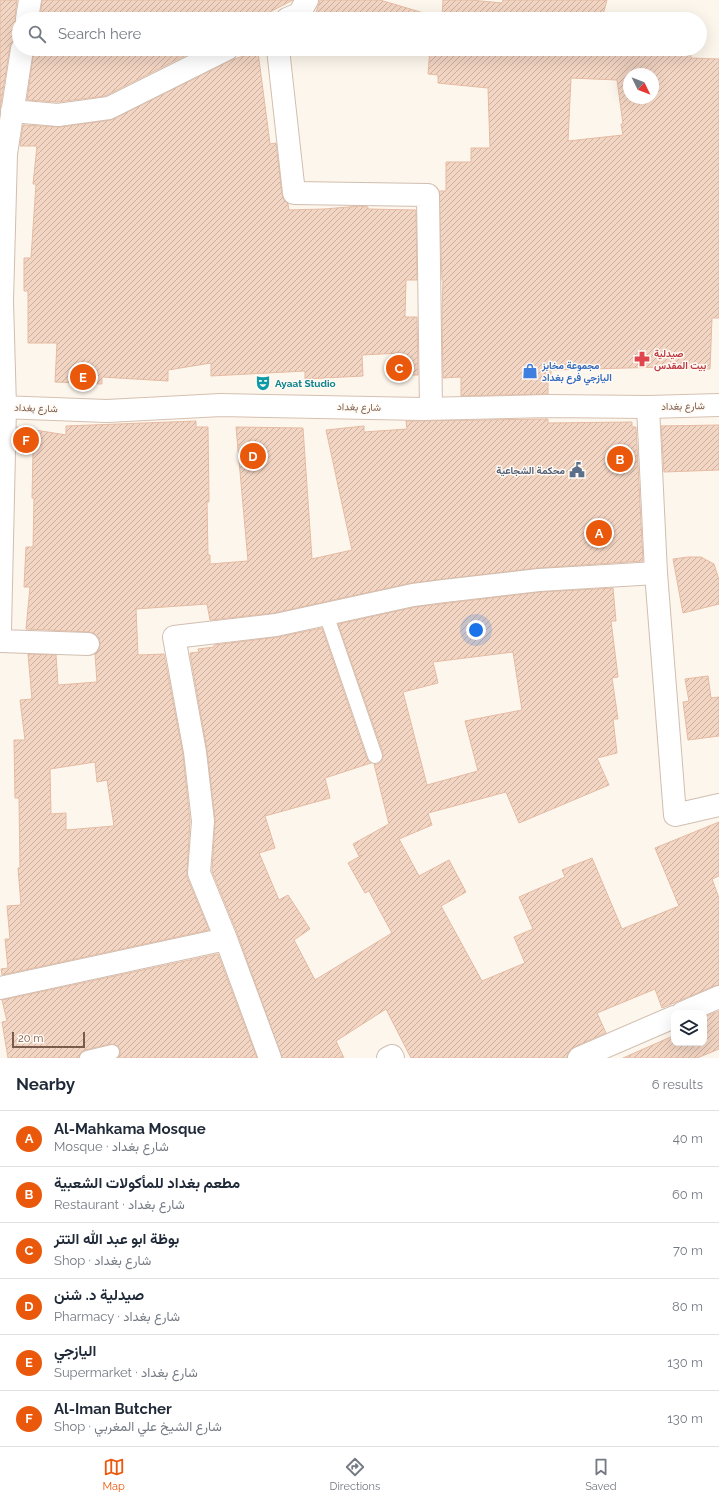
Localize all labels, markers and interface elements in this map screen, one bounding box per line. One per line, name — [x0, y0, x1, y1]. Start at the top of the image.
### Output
search box — [12, 12, 707, 56]
icon: search — [26, 23, 48, 45]
text: Search here — [58, 25, 141, 43]
north arrow — [623, 68, 659, 104]
place label: صيدلية بيت المقدس — [654, 348, 706, 372]
pharmacy icon: صيدلية بيت المقدس — [633, 350, 651, 368]
pin: C — [386, 353, 412, 383]
place label: مجموعة مخابز اليازجي فرع بغداد — [541, 360, 612, 386]
pin: E — [70, 362, 96, 392]
shop icon: مجموعة مخابز اليازجي فرع بغداد — [521, 362, 539, 380]
theatre icon: Ayaat Studio — [254, 374, 272, 392]
place label: Ayaat Studio — [275, 378, 336, 389]
street label: شارع بغداد — [661, 400, 705, 413]
street label: شارع بغداد — [337, 401, 381, 414]
street label: شارع بغداد — [14, 402, 58, 415]
pin: F — [13, 425, 39, 455]
pin: D — [240, 441, 266, 471]
pin: B — [607, 444, 633, 474]
public building icon: محكمة الشجاعية — [568, 461, 586, 479]
place label: محكمة الشجاعية — [496, 465, 566, 477]
pin: A — [586, 518, 612, 548]
your location — [466, 620, 486, 640]
map controls — [671, 1010, 707, 1046]
button: layers — [671, 1010, 707, 1046]
scale bar — [12, 1030, 85, 1049]
text: 20 m — [18, 1032, 43, 1045]
text: Nearby — [16, 1074, 75, 1094]
text: 6 results — [652, 1077, 703, 1092]
text: Al-Mahkama Mosque — [54, 1120, 206, 1138]
text: A — [25, 1131, 33, 1146]
text: 40 m — [673, 1131, 703, 1146]
text: Mosque · شارع بغداد — [54, 1139, 169, 1154]
text: مطعم بغداد للمأكولات الشعبية — [54, 1174, 240, 1192]
text: B — [25, 1187, 33, 1202]
text: 60 m — [672, 1187, 703, 1202]
text: Restaurant · شارع بغداد — [54, 1197, 185, 1212]
text: بوظة ابو عبد الله التتر — [54, 1230, 179, 1248]
text: C — [25, 1243, 33, 1258]
text: 70 m — [673, 1243, 703, 1258]
text: Shop · شارع بغداد — [54, 1253, 151, 1268]
text: صيدلية د. شنن — [54, 1286, 144, 1304]
text: D — [24, 1299, 34, 1314]
text: 80 m — [672, 1299, 703, 1314]
text: Pharmacy · شارع بغداد — [54, 1309, 180, 1324]
text: اليازجي — [54, 1342, 96, 1360]
text: E — [25, 1355, 33, 1370]
text: 130 m — [667, 1355, 703, 1370]
text: Supermarket · شارع بغداد — [54, 1365, 198, 1380]
text: Al-Iman Butcher — [54, 1400, 172, 1418]
text: F — [25, 1411, 33, 1426]
text: 130 m — [667, 1411, 703, 1426]
text: Shop · شارع الشيخ علي المغربي — [54, 1419, 222, 1434]
tab: Map — [102, 1456, 125, 1493]
tab: Directions — [330, 1456, 380, 1493]
tab: Saved — [585, 1456, 617, 1493]

